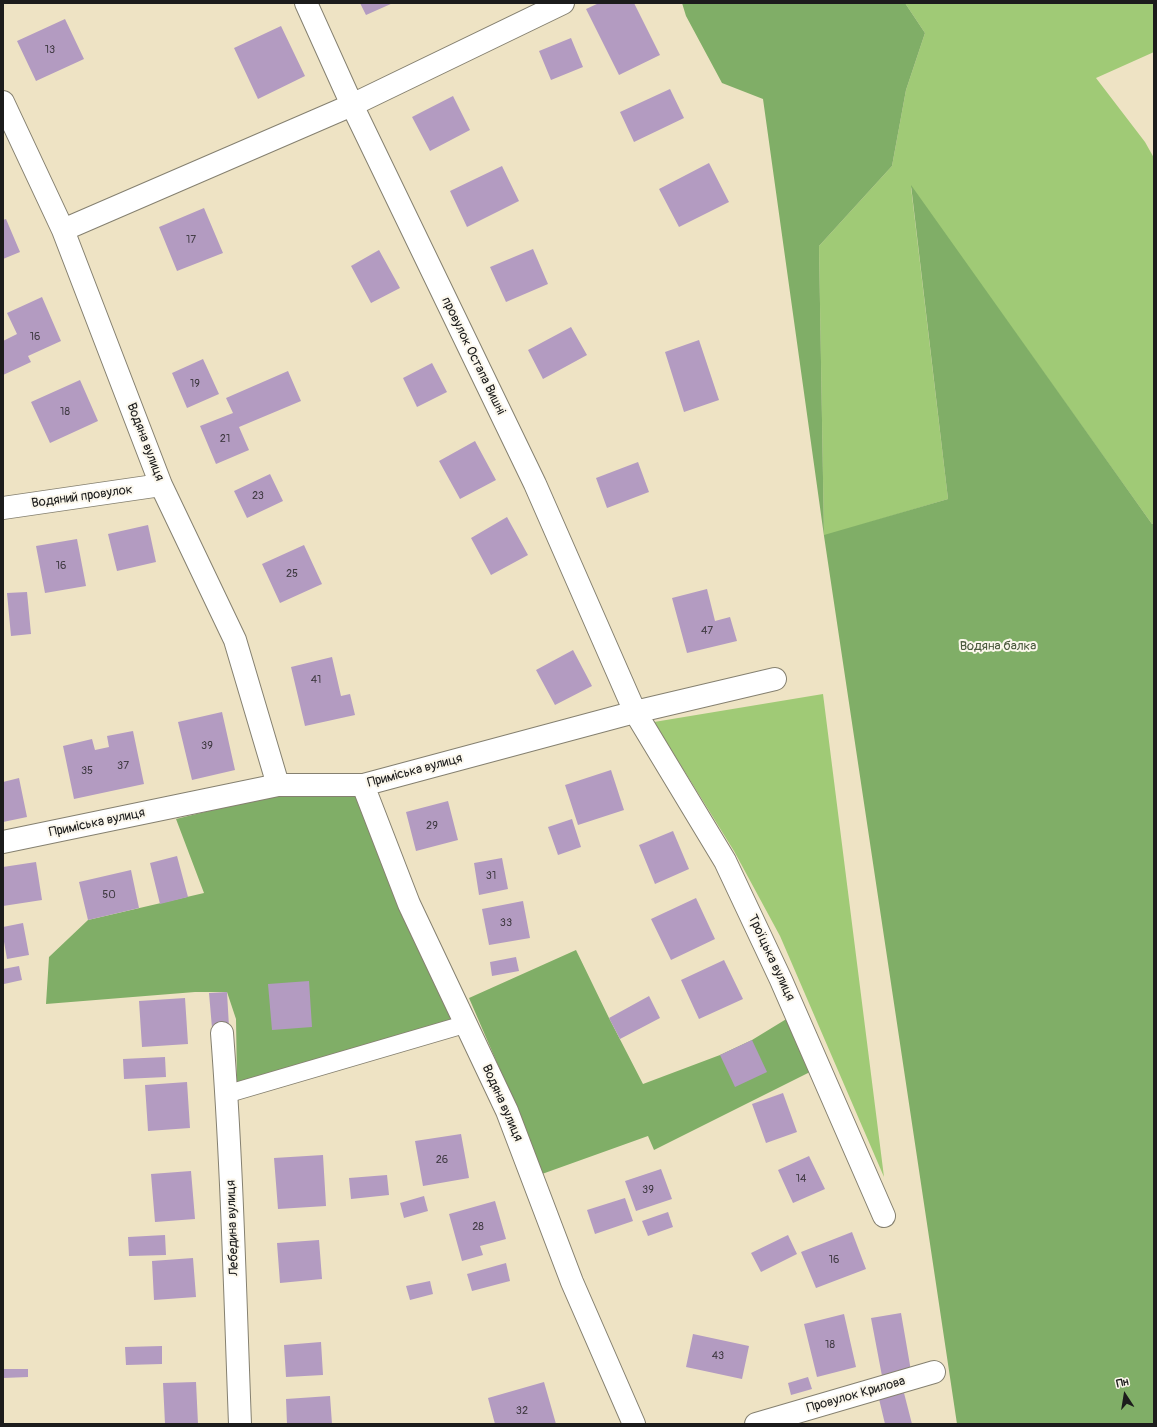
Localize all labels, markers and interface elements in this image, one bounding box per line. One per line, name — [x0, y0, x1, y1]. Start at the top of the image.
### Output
house number: 13 — [45, 43, 55, 57]
house number: 17 — [186, 233, 196, 247]
street label: провулок Остапа Вишні — [438, 295, 508, 417]
house number: 16 — [30, 330, 40, 344]
house number: 19 — [190, 377, 200, 391]
street label: Водяна вулиця — [123, 401, 167, 483]
house number: 18 — [60, 405, 70, 419]
house number: 21 — [220, 432, 230, 446]
street label: Водяний провулок — [31, 482, 133, 512]
house number: 23 — [252, 489, 264, 503]
house number: 16 — [56, 559, 66, 573]
house number: 25 — [286, 567, 298, 581]
house number: 47 — [701, 624, 713, 638]
park label: Водяна балка — [960, 639, 1036, 655]
house number: 41 — [311, 673, 321, 687]
house number: 39 — [201, 739, 213, 753]
street label: Приміська вулиця — [366, 751, 464, 791]
house number: 37 — [117, 759, 129, 773]
house number: 35 — [81, 764, 93, 778]
street label: Приміська вулиця — [48, 805, 146, 841]
house number: 29 — [426, 819, 438, 833]
house number: 31 — [486, 869, 496, 883]
house number: 50 — [102, 888, 116, 902]
street label: Троїцька вулиця — [744, 912, 798, 1004]
house number: 33 — [500, 916, 512, 930]
street label: Водяна вулиця — [478, 1062, 526, 1144]
house number: 26 — [436, 1153, 448, 1167]
house number: 14 — [796, 1172, 806, 1186]
street label: Лебедина вулиця — [224, 1180, 242, 1276]
house number: 39 — [642, 1183, 654, 1197]
house number: 28 — [472, 1220, 484, 1234]
house number: 16 — [829, 1253, 839, 1267]
house number: 18 — [825, 1338, 835, 1352]
house number: 43 — [712, 1349, 724, 1363]
street label: Провулок Крилова — [805, 1373, 907, 1417]
north arrow — [1105, 1375, 1145, 1415]
text: Пн — [1115, 1375, 1130, 1390]
house number: 32 — [516, 1404, 528, 1418]

